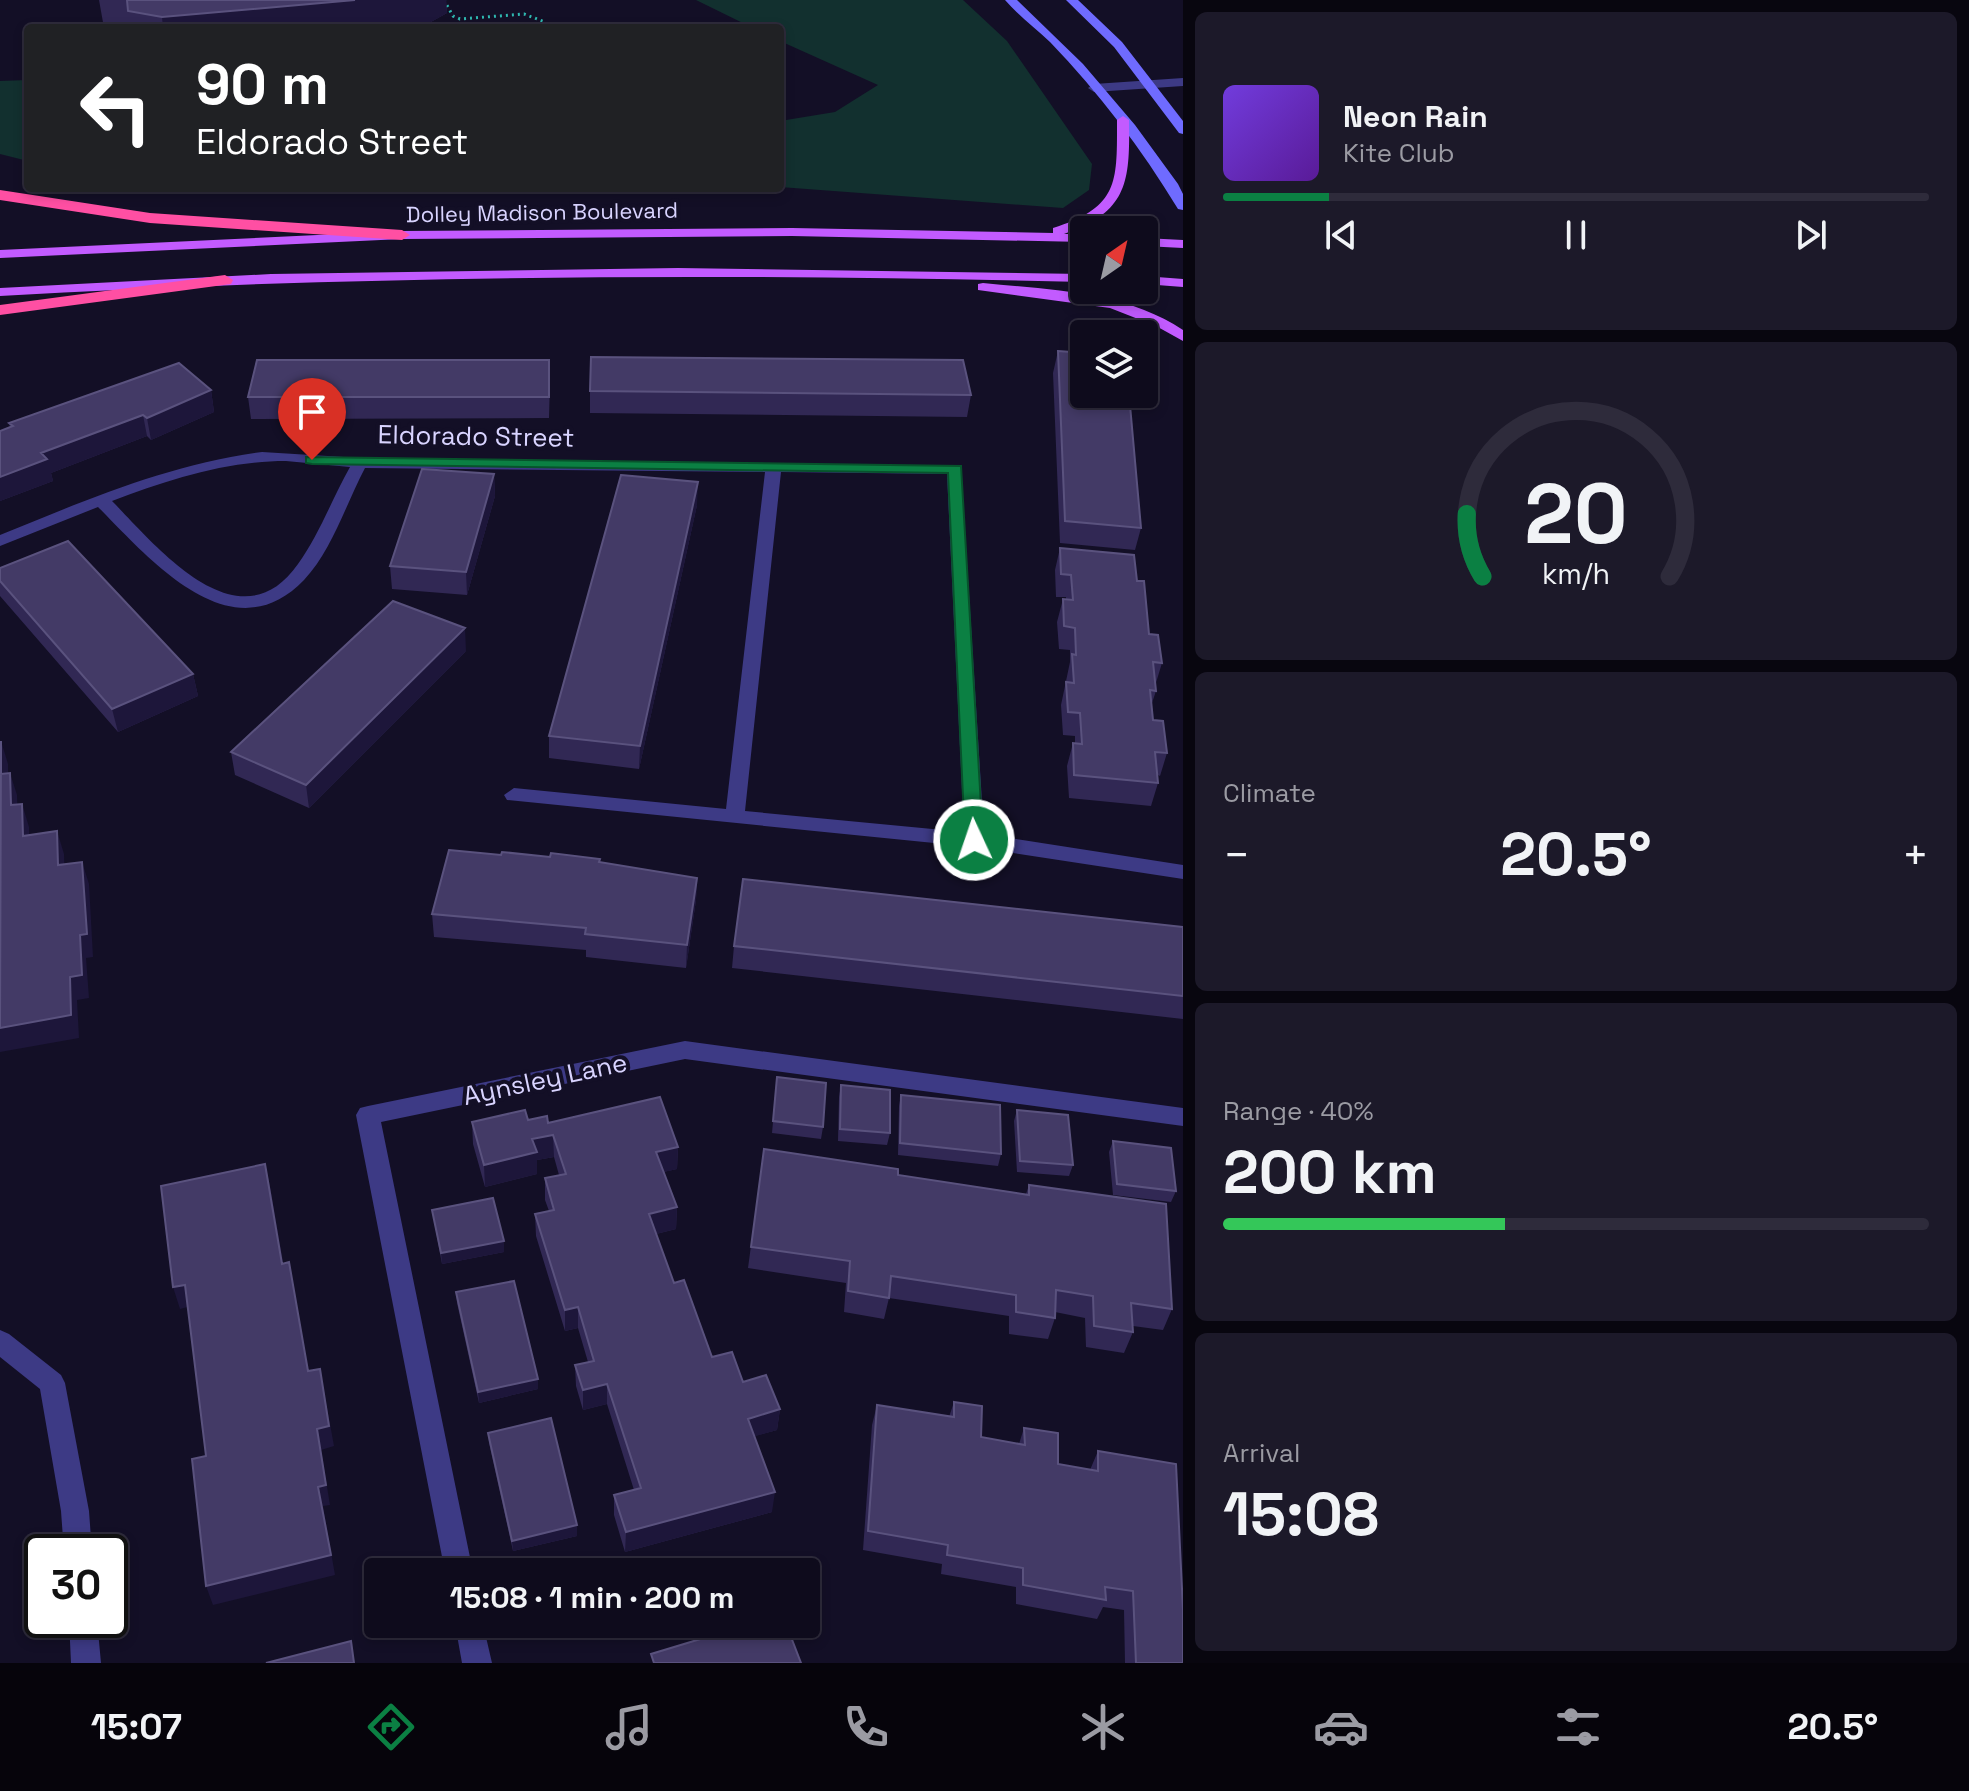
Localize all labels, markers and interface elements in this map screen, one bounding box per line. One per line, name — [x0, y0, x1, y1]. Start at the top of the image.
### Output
text: 90 m — [196, 49, 329, 120]
icon: left — [64, 56, 168, 160]
text: Neon Rain — [1343, 97, 1488, 136]
text: Eldorado Street — [196, 119, 468, 165]
text: Kite Club — [1343, 136, 1455, 170]
street label: Dolley Madison Boulevard — [406, 196, 678, 228]
icon: previous — [1319, 213, 1363, 257]
icon: pause — [1554, 213, 1598, 257]
icon: next — [1789, 213, 1833, 257]
north arrow — [1070, 216, 1158, 304]
map controls — [1070, 216, 1158, 408]
button: layers — [1070, 320, 1158, 408]
pin — [278, 378, 346, 460]
icon: arrive — [290, 390, 334, 434]
street label: Eldorado Street — [377, 417, 575, 455]
text: 20 — [1524, 461, 1628, 567]
text: km/h — [1542, 556, 1610, 592]
text: Climate — [1223, 776, 1316, 810]
position arrow — [932, 798, 1016, 882]
text: 20.5° — [1500, 816, 1652, 893]
text: − — [1223, 827, 1250, 883]
text: + — [1902, 827, 1929, 883]
street label: Aynsley Lane — [460, 1045, 630, 1113]
text: Range · 40% — [1223, 1094, 1374, 1128]
text: 200 km — [1223, 1134, 1437, 1211]
text: Arrival — [1223, 1436, 1300, 1470]
text: 15:08 — [1223, 1476, 1379, 1553]
speed limit sign: 30 — [24, 1534, 128, 1638]
text: 15:08 · 1 min · 200 m — [450, 1578, 734, 1617]
icon: directions — [363, 1699, 419, 1755]
icon: music — [601, 1699, 657, 1755]
icon: phone — [838, 1699, 894, 1755]
icon: climate — [1075, 1699, 1131, 1755]
icon: car — [1313, 1699, 1369, 1755]
icon: filters — [1550, 1699, 1606, 1755]
text: 15:07 — [91, 1704, 182, 1750]
text: 20.5° — [1787, 1704, 1878, 1750]

